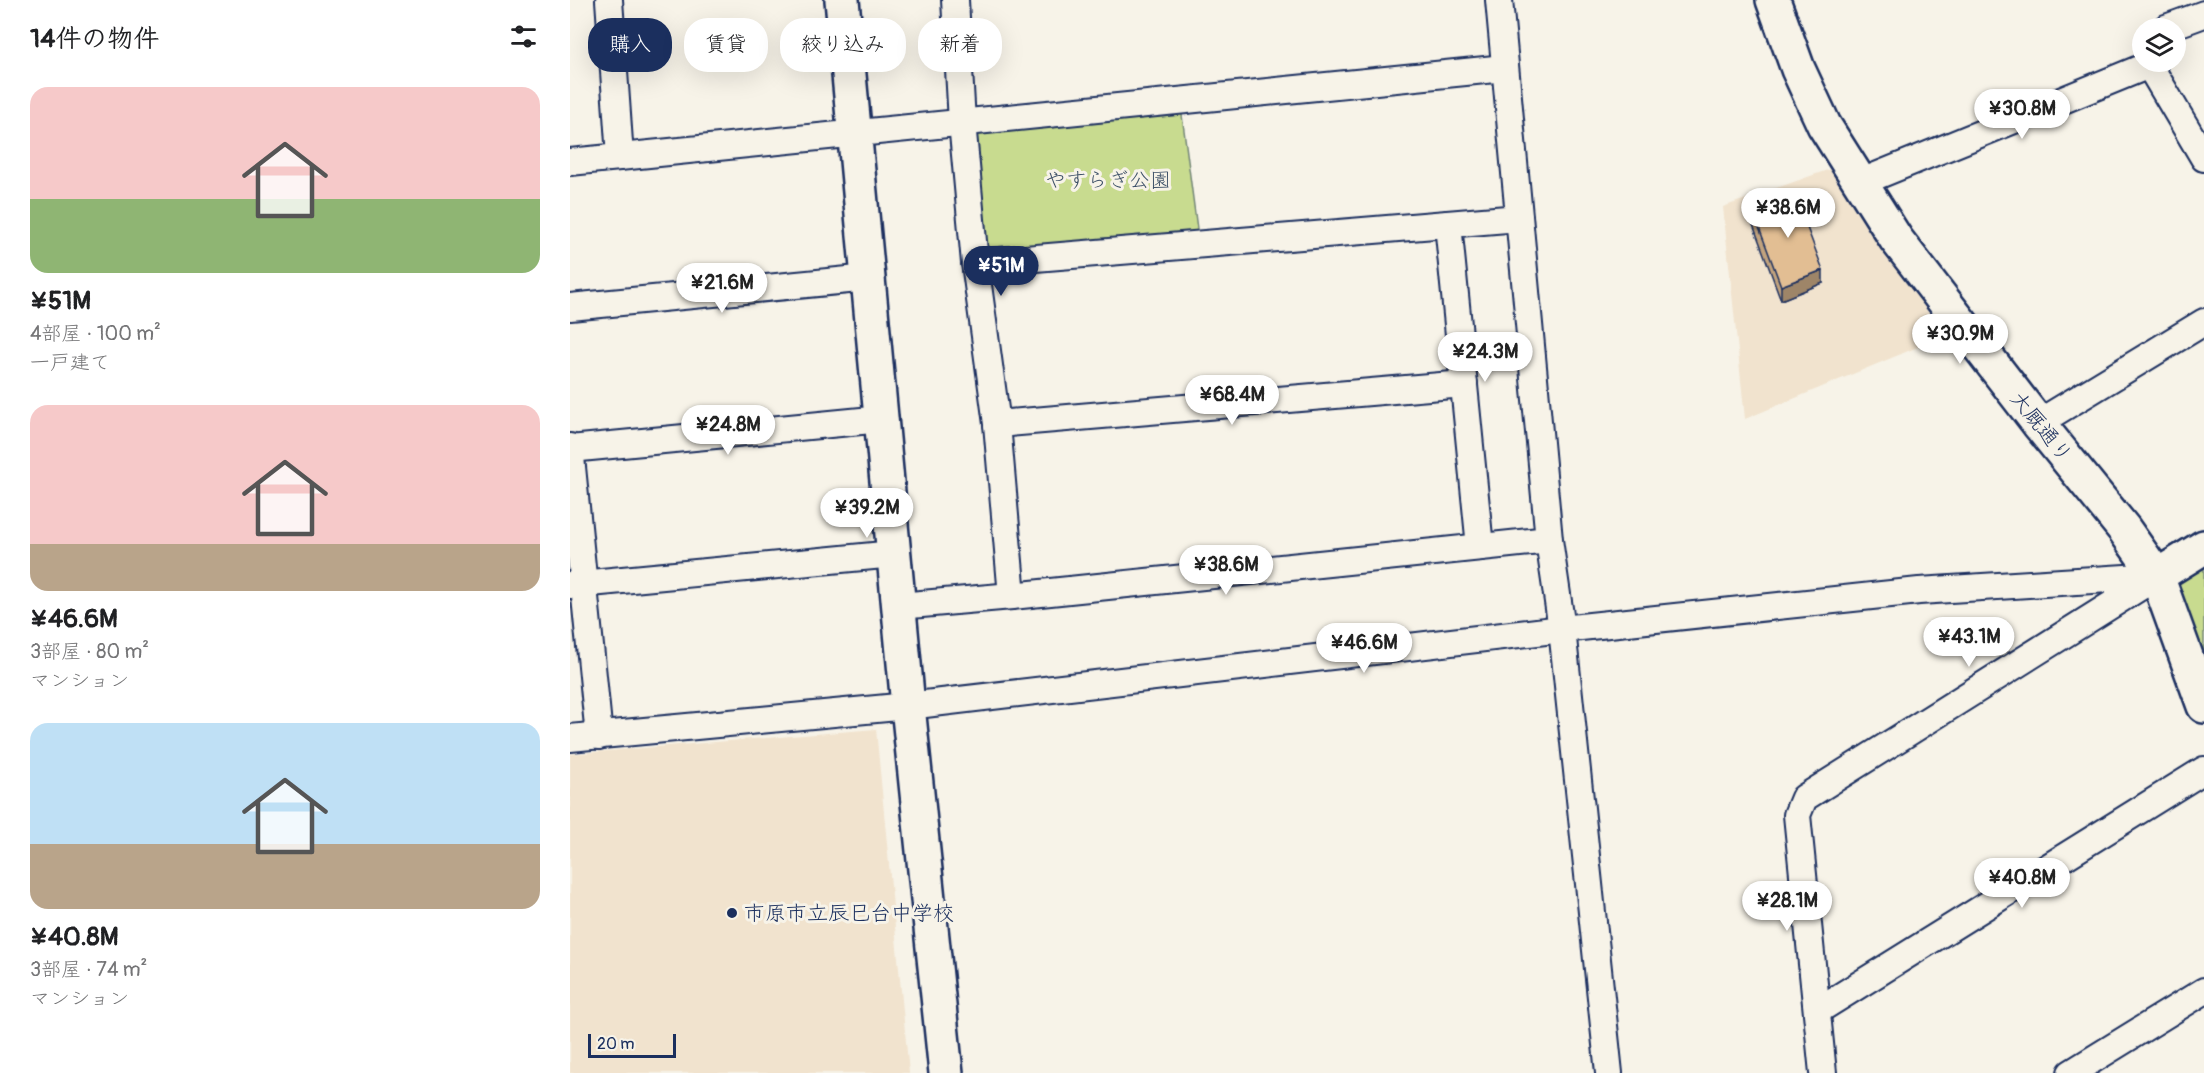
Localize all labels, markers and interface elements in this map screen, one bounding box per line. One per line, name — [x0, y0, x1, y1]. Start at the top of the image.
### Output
chip: 購入 — [588, 18, 672, 72]
chip: 賃貸 — [684, 18, 768, 72]
chip: 絞り込み — [780, 18, 906, 72]
chip: 新着 — [918, 18, 1002, 72]
map controls — [2132, 18, 2186, 72]
button: layers — [2132, 18, 2186, 72]
icon: filters — [507, 20, 540, 53]
text: 14件の物件 — [30, 23, 159, 55]
pin: ¥30.8M — [1973, 89, 2071, 140]
text: ¥30.8M — [1988, 96, 2056, 121]
icon: home — [231, 126, 339, 234]
park label: やすらぎ公園 — [1045, 167, 1171, 194]
pin: ¥38.6M — [1739, 188, 1837, 239]
text: ¥38.6M — [1755, 195, 1821, 220]
pin: ¥51M — [965, 246, 1037, 297]
text: ¥51M — [978, 253, 1024, 278]
pin: ¥21.6M — [673, 263, 771, 314]
text: ¥21.6M — [690, 270, 754, 295]
text: ¥51M — [30, 285, 91, 317]
pin: ¥30.9M — [1911, 314, 2009, 365]
text: 4部屋 · 100 m² — [30, 321, 161, 346]
text: ¥30.9M — [1926, 321, 1994, 346]
pin: ¥24.3M — [1436, 332, 1534, 383]
text: ¥24.3M — [1452, 339, 1518, 364]
text: 一戸建て — [30, 350, 110, 375]
pin: ¥68.4M — [1183, 375, 1281, 426]
text: ¥68.4M — [1199, 382, 1265, 407]
street label: 大厩通り — [2004, 386, 2078, 468]
pin: ¥24.8M — [679, 405, 777, 456]
text: ¥24.8M — [695, 412, 761, 437]
icon: home — [231, 444, 339, 552]
pin: ¥39.2M — [818, 488, 916, 539]
text: ¥39.2M — [834, 495, 900, 520]
pin: ¥38.6M — [1177, 545, 1275, 596]
text: ¥38.6M — [1193, 552, 1259, 577]
text: ¥46.6M — [30, 603, 118, 635]
pin: ¥43.1M — [1920, 617, 2018, 668]
pin: ¥46.6M — [1315, 623, 1413, 674]
text: ¥43.1M — [1937, 624, 2001, 649]
text: ¥46.6M — [1330, 630, 1398, 655]
text: 3部屋 · 80 m² — [30, 639, 149, 664]
text: マンション — [30, 668, 129, 693]
icon: home — [231, 762, 339, 870]
pin: ¥40.8M — [1973, 858, 2071, 909]
text: ¥40.8M — [1988, 865, 2056, 890]
pin: ¥28.1M — [1738, 881, 1836, 932]
text: ¥28.1M — [1756, 888, 1818, 913]
place label: 市原市立辰巳台中学校 — [744, 900, 954, 927]
marker: 市原市立辰巳台中学校 — [725, 906, 739, 920]
text: ¥40.8M — [30, 921, 118, 953]
text: 3部屋 · 74 m² — [30, 957, 147, 982]
text: マンション — [30, 986, 129, 1011]
scale bar — [588, 1031, 676, 1058]
text: 20 m — [597, 1034, 635, 1054]

